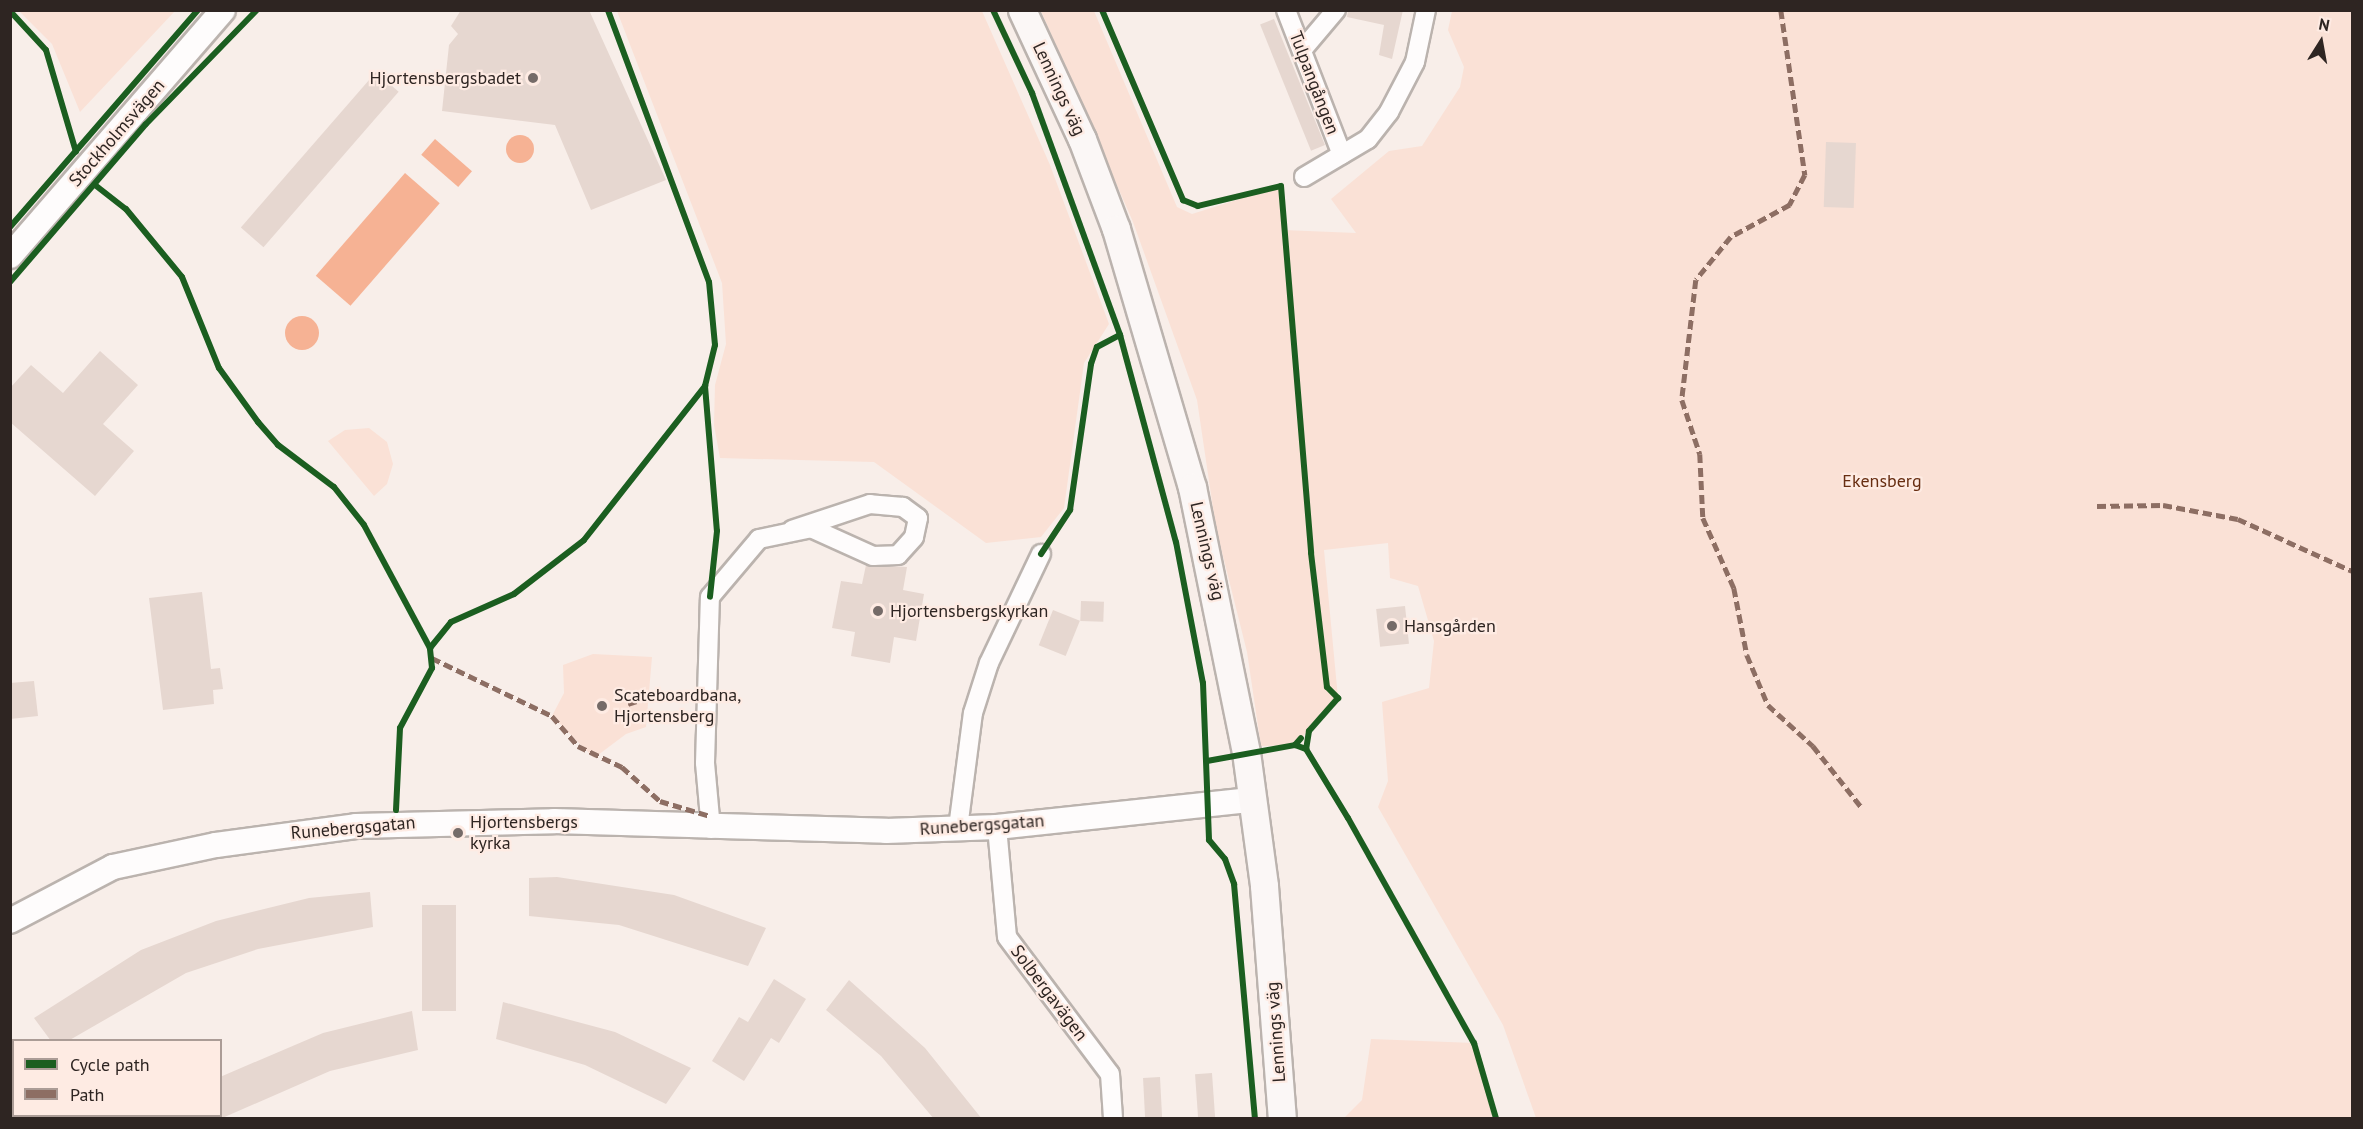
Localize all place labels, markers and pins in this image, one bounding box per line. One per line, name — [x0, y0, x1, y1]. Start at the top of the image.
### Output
place label: Hjortensbergsbadet — [370, 67, 521, 89]
marker: Hjortensbergsbadet — [526, 71, 540, 85]
place label: Hjortensbergskyrkan — [890, 600, 1048, 622]
marker: Hjortensbergskyrkan — [871, 604, 885, 618]
place label: Hansgården — [1404, 615, 1496, 637]
marker: Hansgården — [1385, 619, 1399, 633]
place label: Scateboardbana, Hjortensberg — [614, 685, 741, 728]
marker: Scateboardbana, Hjortensberg — [595, 699, 609, 713]
place label: Hjortensbergs kyrka — [470, 812, 578, 854]
marker: Hjortensbergs kyrka — [451, 826, 465, 840]

